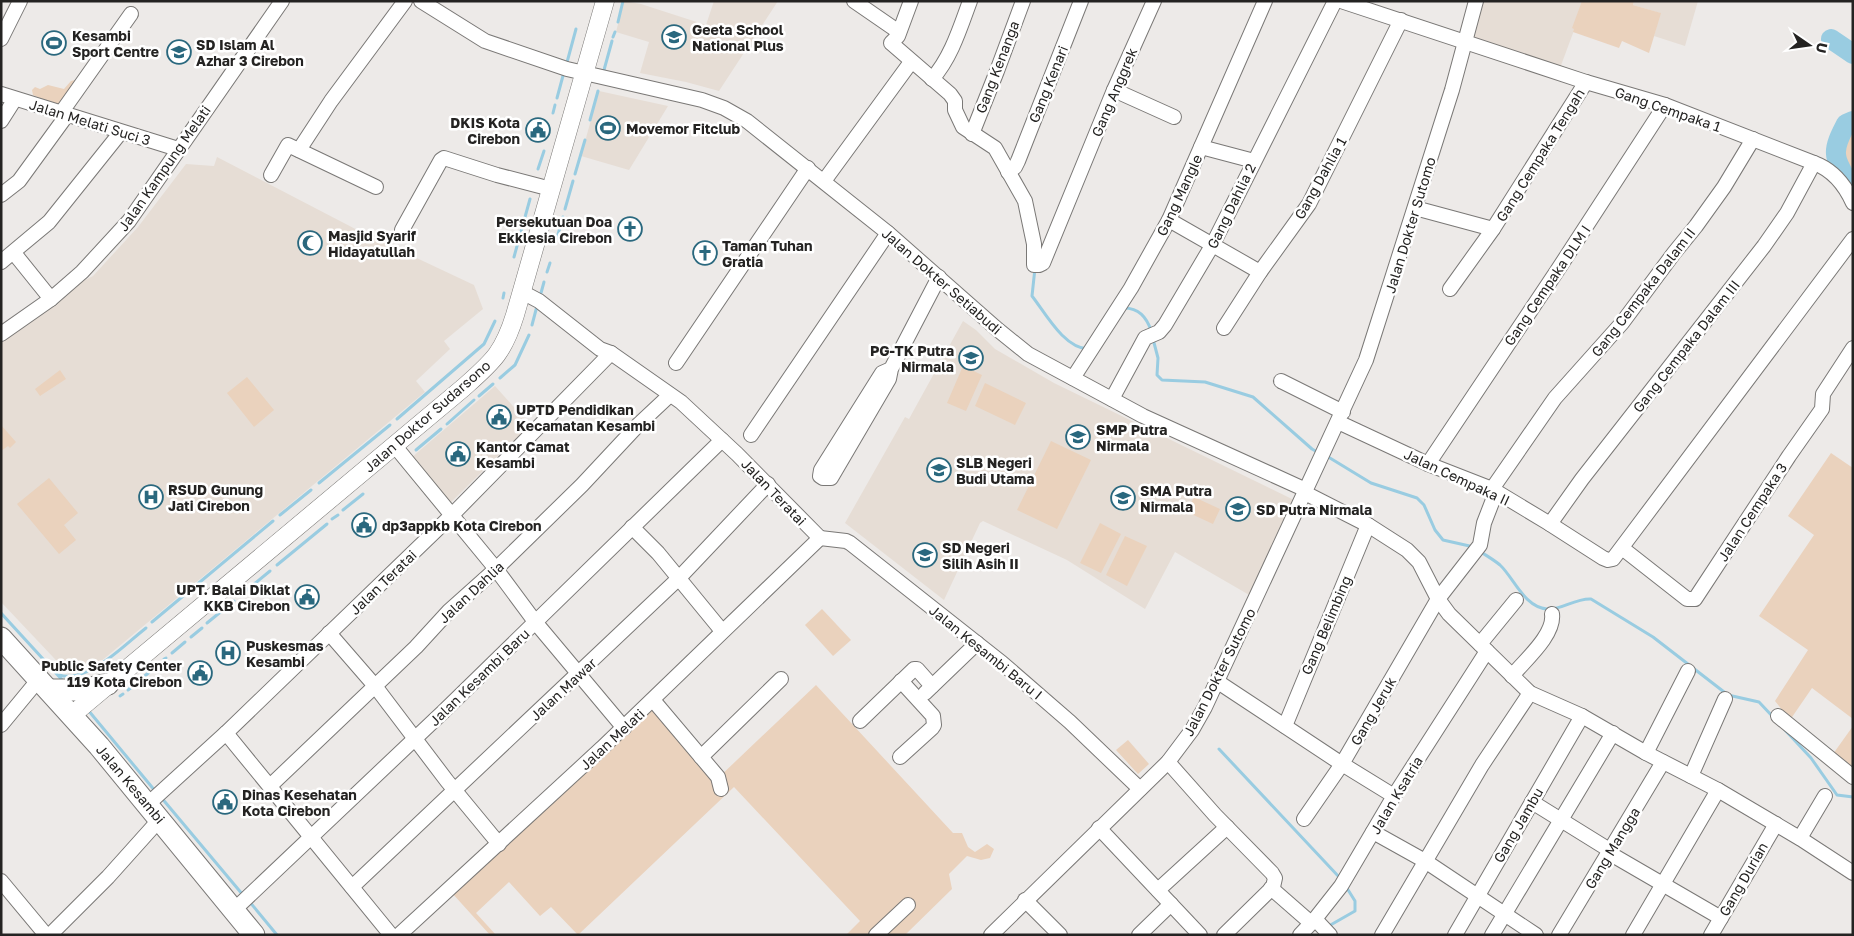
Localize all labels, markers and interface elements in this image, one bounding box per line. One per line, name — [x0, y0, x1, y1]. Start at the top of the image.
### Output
street label: Gang Kenanga — [972, 18, 1022, 116]
north arrow — [1784, 20, 1834, 70]
place label: Geeta School National Plus — [692, 21, 784, 54]
school or university icon: Geeta School National Plus — [661, 24, 687, 50]
place label: Kesambi Sport Centre — [72, 27, 159, 60]
sports icon: Kesambi Sport Centre — [41, 30, 67, 56]
place label: SD Islam Al Azhar 3 Cirebon — [196, 36, 304, 69]
school or university icon: SD Islam Al Azhar 3 Cirebon — [166, 39, 192, 65]
text: U — [1813, 41, 1832, 55]
street label: Gang Kenari — [1025, 43, 1071, 125]
street label: Gang Anggrek — [1088, 45, 1140, 139]
street label: Gang Cempaka 1 — [1613, 83, 1723, 135]
street label: Gang Cempaka Tengah — [1492, 85, 1588, 225]
street label: Jalan Melati Suci 3 — [27, 95, 153, 149]
street label: Jalan Kampung Melati — [114, 102, 214, 234]
place label: DKIS Kota Cirebon — [450, 114, 520, 147]
sports icon: Movemor Fitclub — [595, 115, 621, 141]
public building icon: DKIS Kota Cirebon — [525, 117, 551, 143]
place label: Movemor Fitclub — [626, 120, 740, 137]
street label: Gang Dahlia 1 — [1290, 134, 1350, 222]
street label: Gang Mangle — [1153, 151, 1205, 239]
street label: Jalan Dokter Sutomo — [1381, 155, 1439, 295]
street label: Gang Dahlia 2 — [1203, 161, 1259, 251]
place label: Persekutuan Doa Ekklesia Cirebon — [496, 213, 612, 246]
church icon: Persekutuan Doa Ekklesia Cirebon — [617, 216, 643, 242]
street label: Gang Cempaka DLM I — [1500, 221, 1594, 349]
street label: Jalan Dokter Setiabudi — [879, 224, 1005, 338]
street label: Gang Cempaka Dalam II — [1587, 224, 1699, 360]
place label: Masjid Syarif Hidayatullah — [328, 227, 417, 260]
mosque icon: Masjid Syarif Hidayatullah — [297, 230, 323, 256]
place label: Taman Tuhan Gratia — [722, 237, 812, 270]
church icon: Taman Tuhan Gratia — [692, 240, 718, 266]
street label: Gang Cempaka Dalam III — [1629, 276, 1743, 416]
place label: PG-TK Putra Nirmala — [870, 342, 954, 375]
school or university icon: PG-TK Putra Nirmala — [958, 345, 984, 371]
street label: Jalan Doktor Sudarsono — [360, 357, 494, 475]
place label: UPTD Pendidikan Kecamatan Kesambi — [516, 401, 655, 434]
public building icon: UPTD Pendidikan Kecamatan Kesambi — [486, 404, 512, 430]
place label: SMP Putra Nirmala — [1096, 421, 1167, 454]
school or university icon: SMP Putra Nirmala — [1065, 424, 1091, 450]
place label: Kantor Camat Kesambi — [476, 438, 570, 471]
public building icon: Kantor Camat Kesambi — [445, 441, 471, 467]
street label: Jalan Cempaka II — [1401, 445, 1513, 509]
place label: SLB Negeri Budi Utama — [956, 454, 1034, 487]
street label: Jalan Teratai — [738, 455, 810, 529]
school or university icon: SLB Negeri Budi Utama — [926, 457, 952, 483]
street label: Jalan Cempaka 3 — [1714, 460, 1790, 564]
place label: RSUD Gunung Jati Cirebon — [168, 481, 263, 514]
place label: SMA Putra Nirmala — [1140, 482, 1212, 515]
hospital icon: RSUD Gunung Jati Cirebon — [138, 484, 164, 510]
school or university icon: SMA Putra Nirmala — [1110, 485, 1136, 511]
school or university icon: SD Putra Nirmala — [1225, 496, 1251, 522]
place label: SD Putra Nirmala — [1256, 501, 1372, 518]
public building icon: dp3appkb Kota Cirebon — [351, 512, 377, 538]
place label: dp3appkb Kota Cirebon — [382, 517, 542, 534]
place label: SD Negeri Silih Asih II — [942, 539, 1019, 572]
school or university icon: SD Negeri Silih Asih II — [912, 542, 938, 568]
street label: Jalan Teratai — [346, 546, 420, 618]
street label: Jalan Dahlia — [435, 558, 507, 626]
street label: Gang Belimbing — [1297, 573, 1355, 677]
place label: UPT. Balai Diklat KKB Cirebon — [176, 581, 290, 614]
public building icon: UPT. Balai Diklat KKB Cirebon — [294, 584, 320, 610]
street label: Jalan Kesambi Baru I — [926, 601, 1046, 703]
street label: Jalan Dokter Sutomo — [1179, 605, 1259, 739]
street label: Jalan Kesambi Baru — [425, 625, 533, 729]
place label: Puskesmas Kesambi — [246, 637, 324, 670]
hospital icon: Puskesmas Kesambi — [215, 640, 241, 666]
street label: Jalan Mawar — [526, 654, 600, 724]
place label: Public Safety Center 119 Kota Cirebon — [41, 657, 183, 690]
public building icon: Public Safety Center 119 Kota Cirebon — [187, 660, 213, 686]
street label: Gang Jeruk — [1347, 674, 1399, 748]
street label: Jalan Melati — [576, 705, 648, 773]
street label: Jalan Kesambi — [93, 741, 169, 827]
street label: Jalan Ksatria — [1366, 753, 1426, 837]
street label: Gang Jambu — [1490, 785, 1546, 865]
place label: Dinas Kesehatan Kota Cirebon — [242, 786, 357, 819]
public building icon: Dinas Kesehatan Kota Cirebon — [212, 789, 238, 815]
street label: Gang Mangga — [1581, 804, 1643, 892]
street label: Gang Durian — [1715, 839, 1771, 919]

